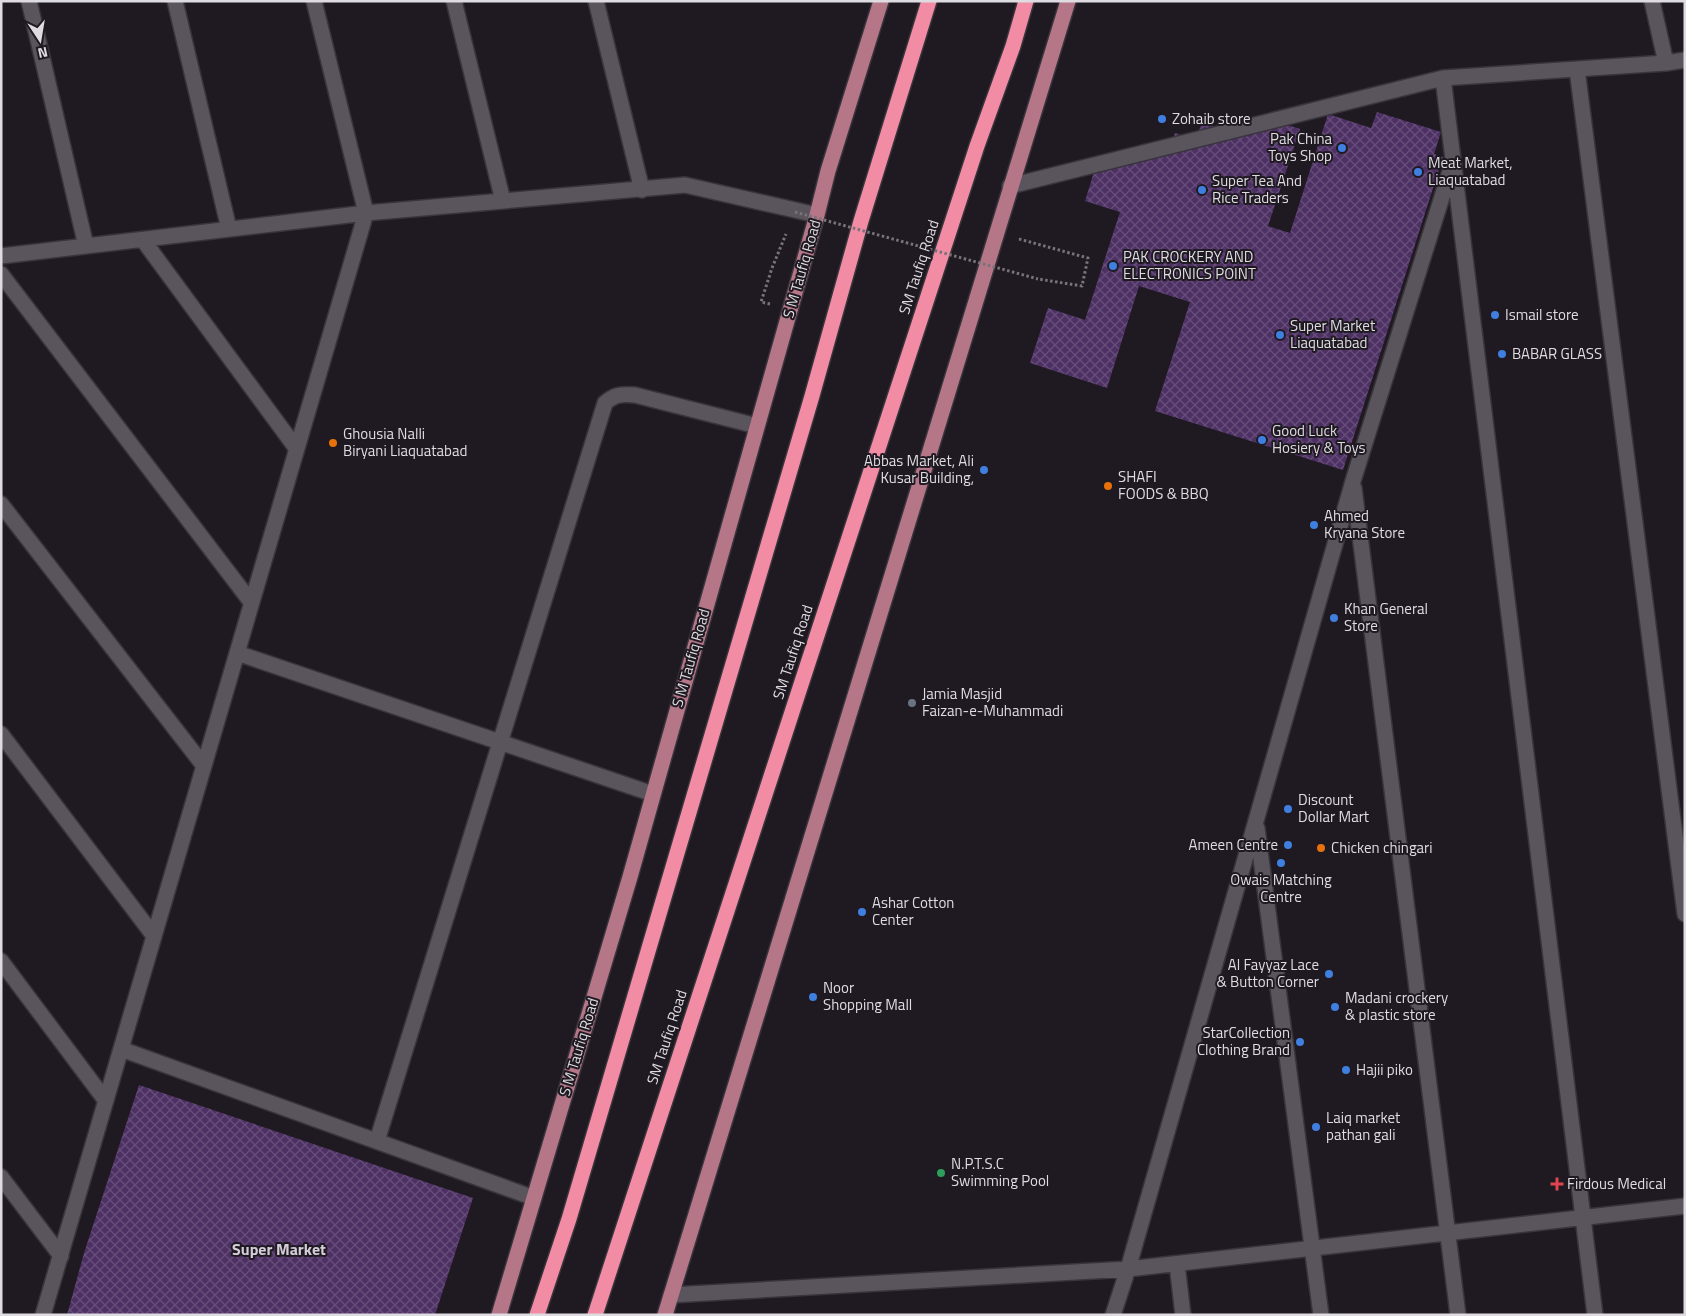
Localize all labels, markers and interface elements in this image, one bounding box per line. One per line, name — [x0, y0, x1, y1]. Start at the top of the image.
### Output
north arrow — [15, 15, 65, 65]
text: N — [36, 42, 50, 64]
place label: Zohaib store — [1172, 107, 1251, 130]
marker: Zohaib store — [1156, 113, 1168, 125]
place label: Pak China Toys Shop — [1268, 127, 1332, 167]
marker: Pak China Toys Shop — [1336, 142, 1348, 154]
place label: Meat Market, Liaquatabad — [1428, 151, 1513, 191]
marker: Meat Market, Liaquatabad — [1412, 166, 1424, 178]
place label: Super Tea And Rice Traders — [1212, 169, 1302, 209]
marker: Super Tea And Rice Traders — [1196, 184, 1208, 196]
street label: S M Taufiq Road — [777, 217, 827, 321]
street label: SM Taufiq Road — [892, 217, 945, 317]
place label: PAK CROCKERY AND ELECTRONICS POINT — [1123, 245, 1256, 285]
marker: PAK CROCKERY AND ELECTRONICS POINT — [1107, 260, 1119, 272]
place label: Ismail store — [1505, 303, 1579, 326]
marker: Ismail store — [1489, 309, 1501, 321]
place label: Super Market Liaquatabad — [1290, 314, 1376, 354]
marker: Super Market Liaquatabad — [1274, 329, 1286, 341]
place label: BABAR GLASS — [1512, 342, 1602, 365]
marker: BABAR GLASS — [1496, 348, 1508, 360]
place label: Good Luck Hosiery & Toys — [1272, 419, 1366, 459]
place label: Ghousia Nalli Biryani Liaquatabad — [343, 422, 467, 462]
marker: Good Luck Hosiery & Toys — [1256, 434, 1268, 446]
marker: Ghousia Nalli Biryani Liaquatabad — [327, 437, 339, 449]
place label: Abbas Market, Ali Kusar Building, — [864, 449, 974, 489]
marker: Abbas Market, Ali Kusar Building, — [978, 464, 990, 476]
place label: SHAFI FOODS & BBQ — [1118, 465, 1209, 505]
marker: SHAFI FOODS & BBQ — [1102, 480, 1114, 492]
place label: Ahmed Kryana Store — [1324, 504, 1405, 544]
marker: Ahmed Kryana Store — [1308, 519, 1320, 531]
place label: Khan General Store — [1344, 597, 1428, 637]
street label: SM Taufiq Road — [766, 602, 819, 702]
street label: S M Taufiq Road — [666, 606, 716, 710]
marker: Khan General Store — [1328, 612, 1340, 624]
place label: Jamia Masjid Faizan-e-Muhammadi — [922, 682, 1063, 722]
marker: Jamia Masjid Faizan-e-Muhammadi — [906, 697, 918, 709]
place label: Discount Dollar Mart — [1298, 788, 1370, 828]
marker: Discount Dollar Mart — [1282, 803, 1294, 815]
place label: Ameen Centre — [1189, 833, 1278, 856]
place label: Chicken chingari — [1331, 836, 1433, 859]
marker: Ameen Centre — [1282, 839, 1294, 851]
marker: Chicken chingari — [1315, 842, 1327, 854]
marker: Owais Matching Centre — [1275, 857, 1287, 869]
place label: Owais Matching Centre — [1230, 868, 1332, 908]
place label: Ashar Cotton Center — [872, 891, 954, 931]
marker: Ashar Cotton Center — [856, 906, 868, 918]
place label: Al Fayyaz Lace & Button Corner — [1216, 953, 1319, 993]
marker: Al Fayyaz Lace & Button Corner — [1323, 968, 1335, 980]
place label: Noor Shopping Mall — [823, 976, 912, 1016]
place label: Madani crockery & plastic store — [1345, 986, 1448, 1026]
street label: SM Taufiq Road — [640, 987, 693, 1087]
marker: Noor Shopping Mall — [807, 991, 819, 1003]
street label: S M Taufiq Road — [553, 995, 604, 1099]
marker: Madani crockery & plastic store — [1329, 1001, 1341, 1013]
place label: StarCollection Clothing Brand — [1197, 1021, 1290, 1061]
marker: StarCollection Clothing Brand — [1294, 1036, 1306, 1048]
place label: Hajii piko — [1356, 1058, 1413, 1081]
marker: Hajii piko — [1340, 1064, 1352, 1076]
place label: Laiq market pathan gali — [1326, 1106, 1401, 1146]
marker: Laiq market pathan gali — [1310, 1121, 1322, 1133]
place label: N.P.T.S.C Swimming Pool — [951, 1152, 1049, 1192]
marker: N.P.T.S.C Swimming Pool — [935, 1167, 947, 1179]
place label: Firdous Medical — [1567, 1172, 1666, 1195]
marker: Firdous Medical — [1551, 1178, 1563, 1190]
district label: Super Market — [232, 1237, 326, 1261]

